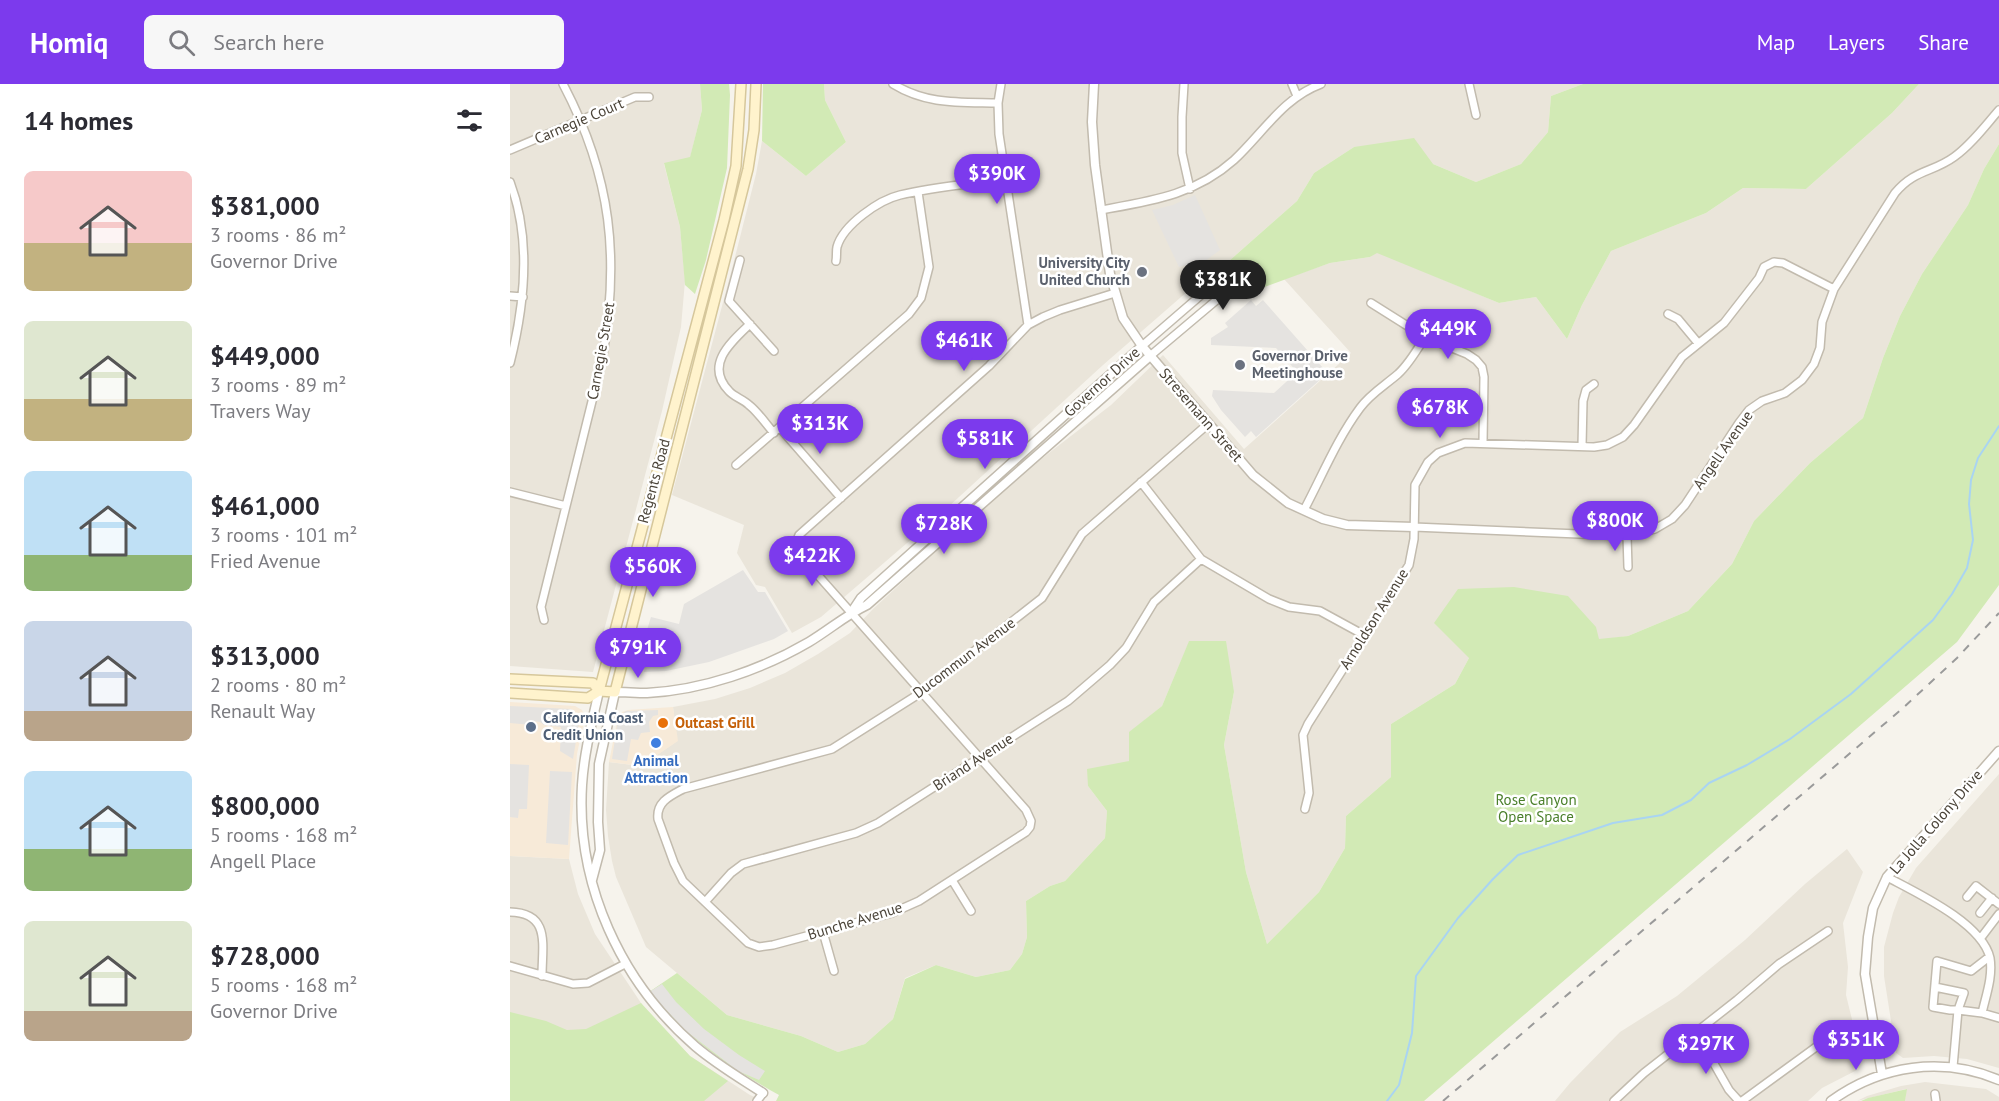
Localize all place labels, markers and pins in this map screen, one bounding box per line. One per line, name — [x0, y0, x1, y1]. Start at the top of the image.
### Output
pin: $390K — [955, 154, 1039, 205]
place label: University City United Church — [1038, 253, 1131, 289]
pin: $381K — [1181, 260, 1265, 311]
marker: University City United Church — [1135, 265, 1149, 279]
pin: $449K — [1406, 309, 1490, 360]
pin: $461K — [922, 321, 1006, 372]
place label: Governor Drive Meetinghouse — [1252, 346, 1348, 382]
marker: Governor Drive Meetinghouse — [1233, 358, 1247, 372]
pin: $678K — [1398, 388, 1482, 439]
pin: $313K — [778, 404, 862, 455]
pin: $581K — [943, 419, 1027, 470]
pin: $800K — [1573, 501, 1657, 552]
pin: $728K — [902, 504, 986, 555]
pin: $422K — [770, 536, 854, 587]
pin: $560K — [611, 547, 695, 598]
pin: $791K — [596, 628, 680, 679]
place label: California Coast Credit Union — [543, 708, 644, 744]
place label: Outcast Grill — [675, 713, 755, 732]
marker: Outcast Grill — [656, 716, 670, 730]
marker: California Coast Credit Union — [524, 720, 538, 734]
marker: Animal Attraction — [649, 736, 663, 750]
place label: Animal Attraction — [624, 751, 688, 787]
pin: $351K — [1814, 1020, 1898, 1071]
pin: $297K — [1664, 1024, 1748, 1075]

